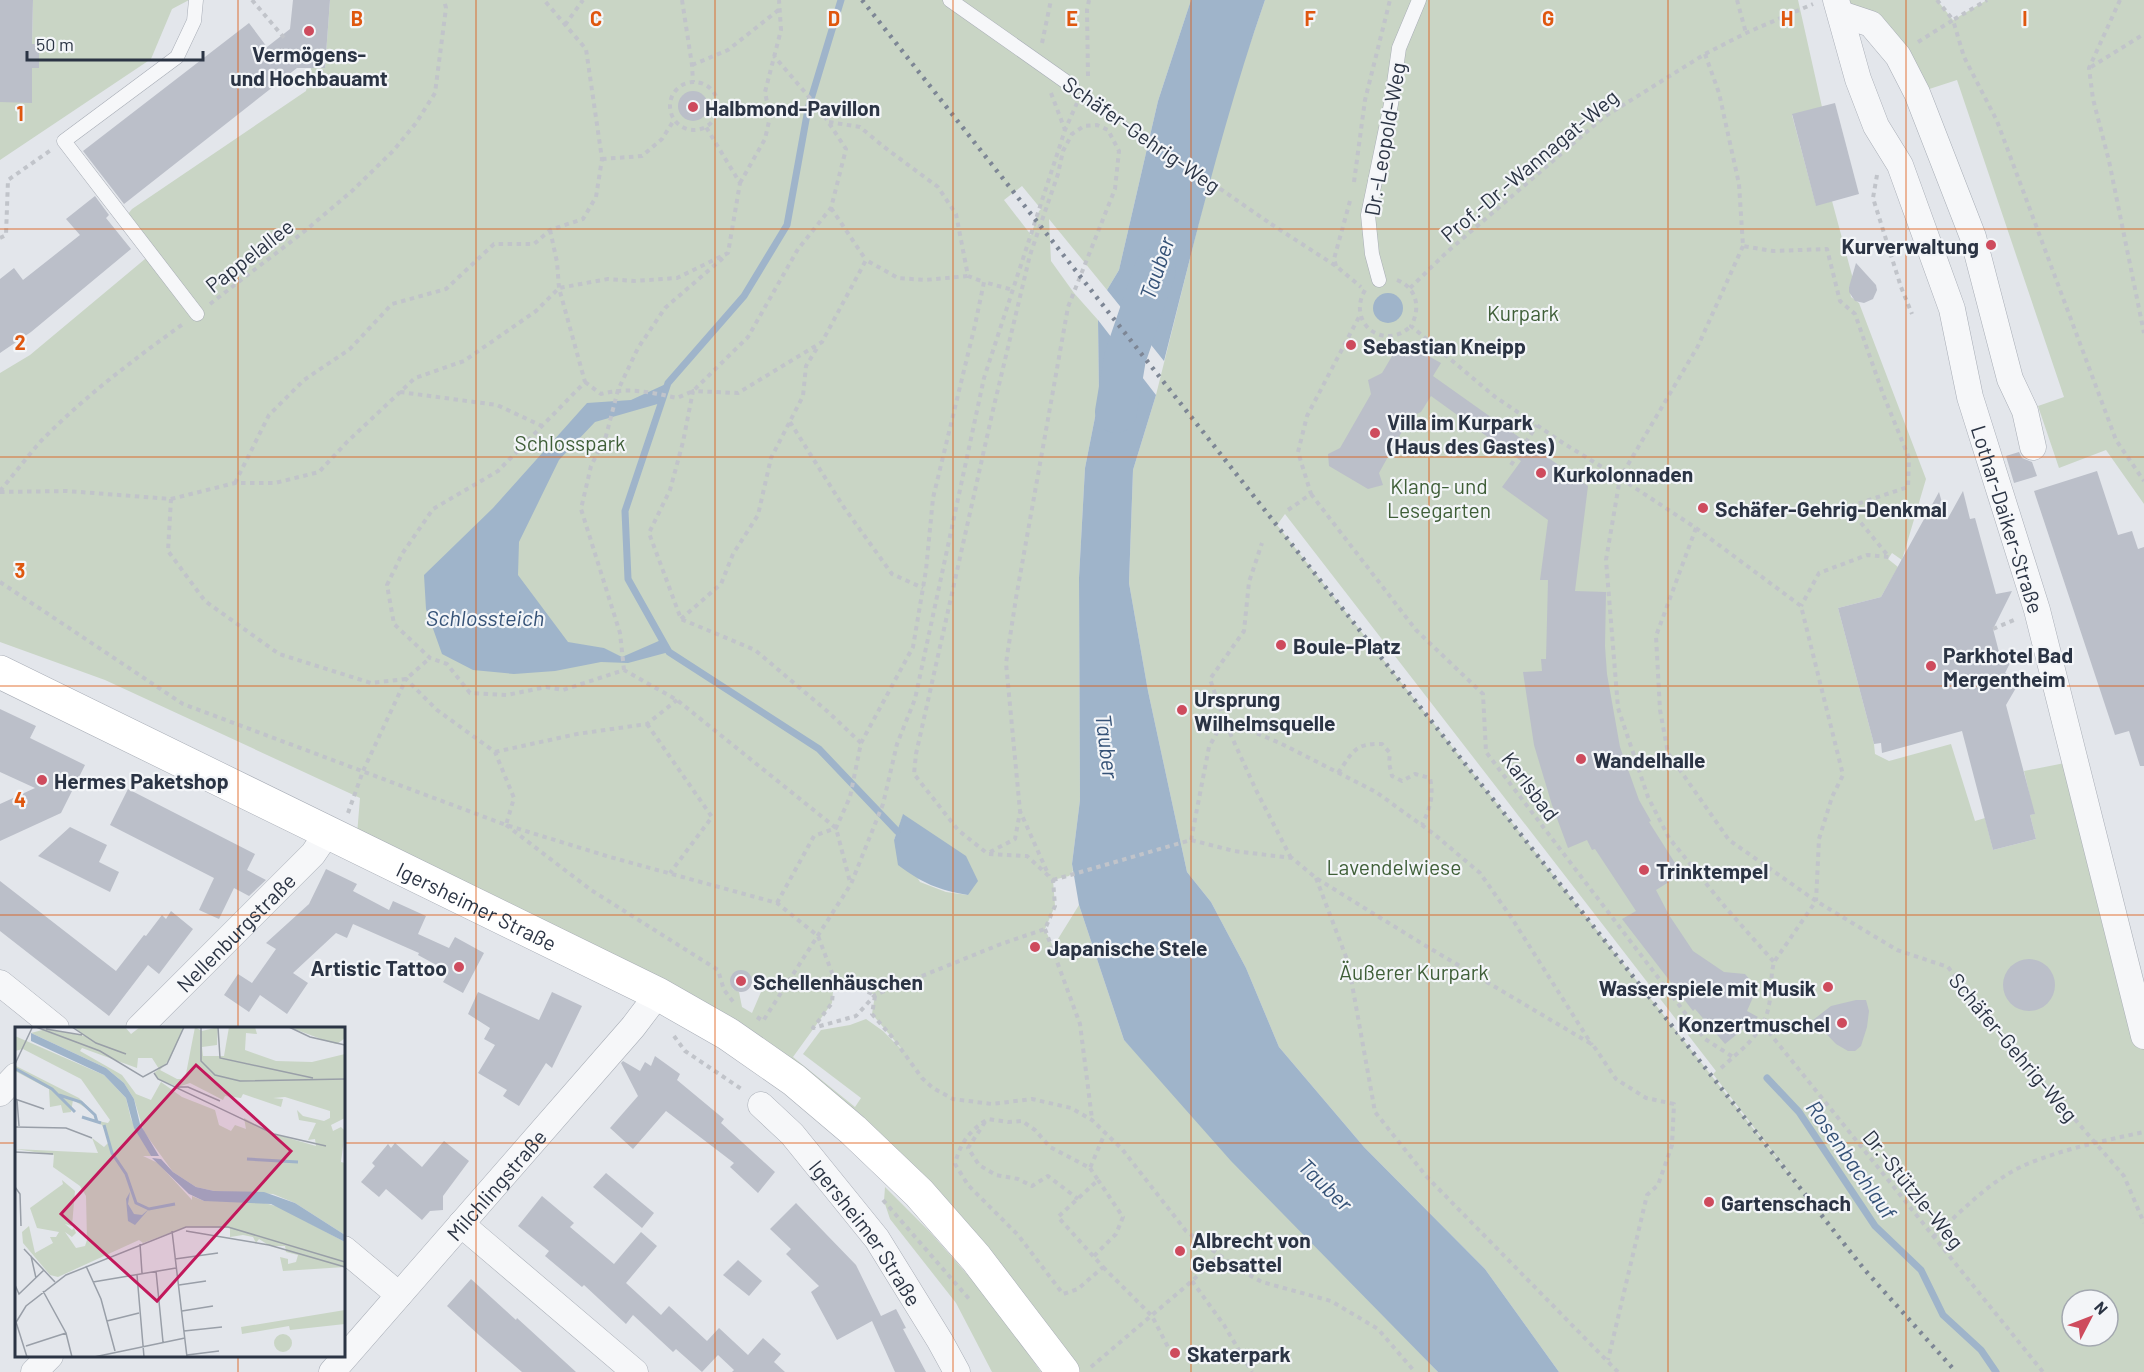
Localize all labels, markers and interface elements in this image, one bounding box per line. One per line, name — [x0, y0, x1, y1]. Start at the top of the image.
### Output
text: B — [351, 6, 363, 30]
text: C — [590, 6, 602, 30]
text: D — [828, 6, 840, 30]
text: E — [1066, 6, 1078, 30]
text: F — [1304, 6, 1316, 30]
text: G — [1542, 6, 1554, 30]
text: H — [1781, 6, 1793, 30]
text: I — [2022, 6, 2028, 30]
scale bar — [27, 24, 202, 62]
marker: Vermögens- und Hochbauamt — [302, 24, 316, 38]
text: 50 m — [36, 33, 74, 55]
place label: Vermögens- und Hochbauamt — [230, 41, 388, 90]
street label: Dr.-Leopold-Weg — [1358, 60, 1410, 218]
street label: Schäfer-Gehrig-Weg — [1058, 70, 1226, 198]
street label: Prof.-Dr.-Wannagat-Weg — [1435, 83, 1623, 247]
place label: Halbmond-Pavillon — [705, 95, 880, 120]
marker: Halbmond-Pavillon — [686, 100, 700, 114]
text: 1 — [16, 101, 24, 125]
street label: Pappelallee — [200, 213, 298, 297]
water label: Tauber — [1133, 232, 1179, 303]
place label: Kurverwaltung — [1841, 233, 1979, 258]
marker: Kurverwaltung — [1984, 238, 1998, 252]
park label: Kurpark — [1487, 300, 1559, 325]
text: 2 — [14, 330, 26, 354]
place label: Sebastian Kneipp — [1363, 333, 1526, 358]
marker: Sebastian Kneipp — [1344, 338, 1358, 352]
place label: Villa im Kurpark (Haus des Gastes) — [1386, 409, 1555, 458]
street label: Lothar-Daiker-Straße — [1967, 422, 2050, 616]
marker: Villa im Kurpark (Haus des Gastes) — [1368, 426, 1382, 440]
park label: Schlosspark — [514, 430, 626, 455]
place label: Kurkolonnaden — [1553, 461, 1693, 486]
marker: Kurkolonnaden — [1534, 466, 1548, 480]
park label: Klang- und Lesegarten — [1387, 473, 1491, 522]
place label: Schäfer-Gehrig-Denkmal — [1715, 496, 1947, 521]
marker: Schäfer-Gehrig-Denkmal — [1696, 501, 1710, 515]
text: 3 — [15, 558, 25, 582]
water label: Schlossteich — [426, 604, 544, 630]
place label: Boule-Platz — [1293, 633, 1401, 658]
marker: Boule-Platz — [1274, 638, 1288, 652]
place label: Parkhotel Bad Mergentheim — [1943, 642, 2073, 691]
marker: Parkhotel Bad Mergentheim — [1924, 659, 1938, 673]
place label: Ursprung Wilhelmsquelle — [1194, 686, 1336, 735]
marker: Ursprung Wilhelmsquelle — [1175, 703, 1189, 717]
water label: Tauber — [1091, 712, 1125, 781]
street label: Karlsbad — [1497, 747, 1565, 825]
place label: Wandelhalle — [1593, 747, 1705, 772]
marker: Wandelhalle — [1574, 752, 1588, 766]
place label: Hermes Paketshop — [54, 768, 229, 793]
marker: Hermes Paketshop — [35, 773, 49, 787]
text: 4 — [14, 787, 26, 811]
park label: Lavendelwiese — [1327, 854, 1461, 879]
street label: Igersheimer Straße — [393, 856, 561, 955]
place label: Trinktempel — [1656, 858, 1768, 883]
marker: Trinktempel — [1637, 863, 1651, 877]
street label: Nellenburgstraße — [171, 867, 300, 996]
place label: Japanische Stele — [1047, 935, 1207, 960]
marker: Japanische Stele — [1028, 940, 1042, 954]
place label: Artistic Tattoo — [310, 955, 447, 980]
park label: Äußerer Kurpark — [1339, 959, 1489, 984]
marker: Artistic Tattoo — [452, 960, 466, 974]
street label: Schäfer-Gehrig-Weg — [1945, 968, 2083, 1126]
place label: Schellenhäuschen — [753, 969, 923, 994]
marker: Schellenhäuschen — [734, 974, 748, 988]
place label: Wasserspiele mit Musik — [1599, 975, 1816, 1000]
marker: Wasserspiele mit Musik — [1821, 980, 1835, 994]
place label: Konzertmuschel — [1678, 1011, 1830, 1036]
marker: Konzertmuschel — [1835, 1016, 1849, 1030]
inset map — [15, 1027, 345, 1357]
water label: Rosenbachlauf — [1801, 1095, 1903, 1225]
street label: Milchlingstraße — [441, 1124, 551, 1245]
street label: Dr.-Stützle-Weg — [1858, 1124, 1970, 1254]
water label: Tauber — [1294, 1152, 1359, 1217]
street label: Igersheimer Straße — [805, 1154, 928, 1310]
place label: Gartenschach — [1721, 1190, 1851, 1215]
marker: Gartenschach — [1702, 1195, 1716, 1209]
place label: Albrecht von Gebsattel — [1192, 1227, 1311, 1276]
marker: Albrecht von Gebsattel — [1173, 1244, 1187, 1258]
north arrow — [2060, 1288, 2120, 1348]
text: N — [2091, 1297, 2112, 1318]
place label: Skaterpark — [1187, 1341, 1291, 1366]
marker: Skaterpark — [1168, 1346, 1182, 1360]

